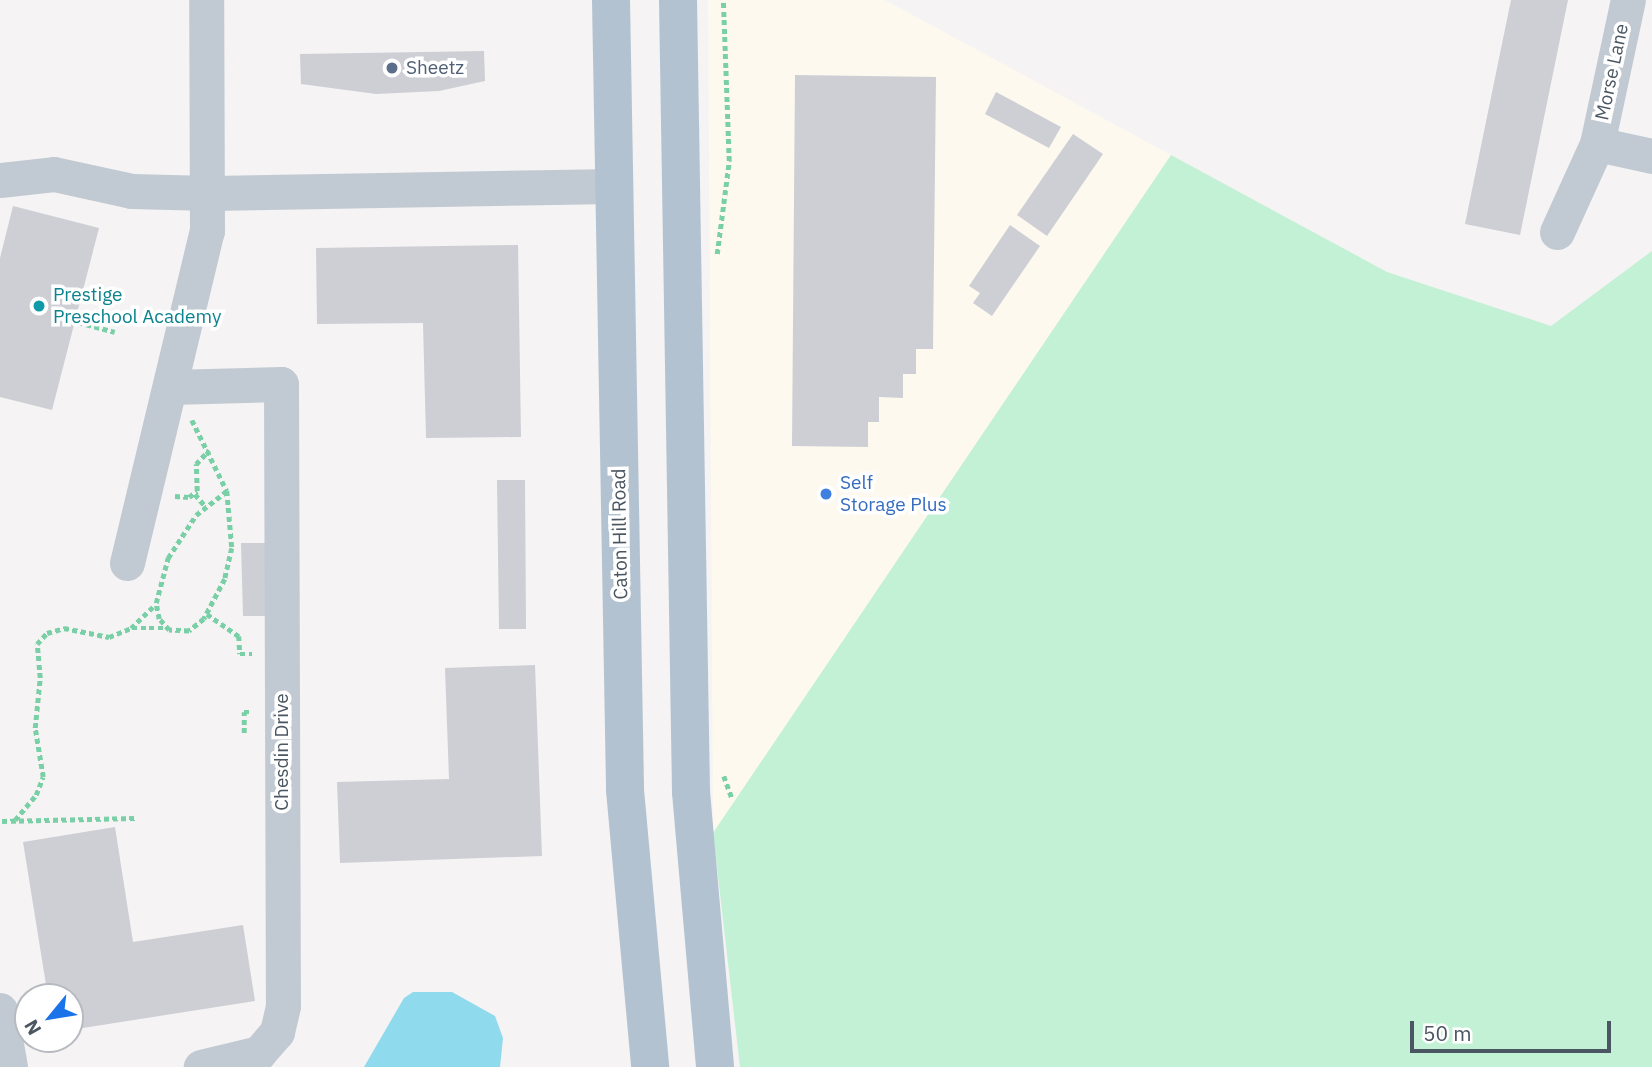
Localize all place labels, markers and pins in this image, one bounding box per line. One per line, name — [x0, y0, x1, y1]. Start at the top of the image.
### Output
place label: Sheetz — [406, 57, 464, 79]
marker: Sheetz — [384, 60, 400, 76]
place label: Prestige Preschool Academy — [53, 284, 221, 328]
marker: Prestige Preschool Academy — [31, 298, 47, 314]
place label: Self Storage Plus — [840, 472, 947, 516]
marker: Self Storage Plus — [818, 486, 834, 502]

